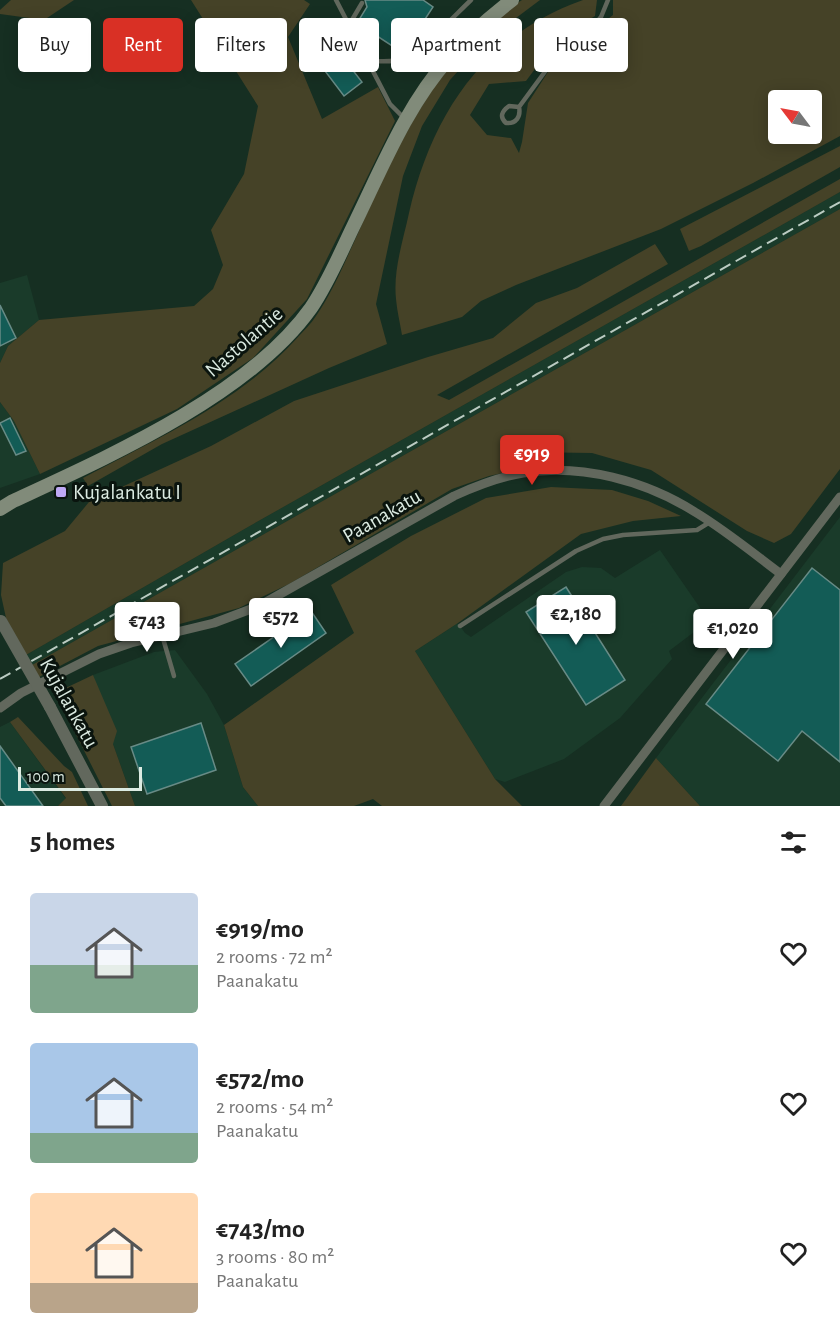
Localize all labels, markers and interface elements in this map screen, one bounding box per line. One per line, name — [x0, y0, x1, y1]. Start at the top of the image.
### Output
chip: Buy — [18, 18, 91, 72]
chip: Rent — [103, 18, 183, 72]
chip: Filters — [195, 18, 287, 72]
chip: New — [299, 18, 379, 72]
chip: Apartment — [391, 18, 522, 72]
chip: House — [534, 18, 628, 72]
north arrow — [768, 90, 822, 144]
map controls — [768, 90, 822, 144]
street label: Nastolantie — [201, 303, 287, 381]
pin: €919 — [496, 435, 568, 486]
text: €919 — [514, 444, 550, 464]
place label: Kujalankatu I — [73, 482, 181, 503]
marker: Kujalankatu I — [54, 485, 68, 499]
street label: Paanakatu — [339, 485, 425, 547]
pin: €2,180 — [527, 595, 625, 646]
pin: €572 — [245, 598, 317, 649]
pin: €743 — [111, 602, 183, 653]
text: €2,180 — [551, 604, 601, 624]
text: €572 — [263, 607, 299, 627]
pin: €1,020 — [684, 609, 782, 660]
text: €743 — [129, 611, 165, 631]
text: €1,020 — [707, 618, 759, 638]
street label: Kujalankatu — [36, 655, 102, 752]
scale bar — [18, 764, 142, 792]
text: 100 m — [27, 769, 65, 785]
icon: filters — [777, 826, 810, 859]
text: 5 homes — [30, 829, 115, 855]
text: €919/mo — [216, 916, 304, 942]
icon: home — [78, 917, 150, 989]
icon: heart — [777, 937, 810, 970]
text: 2 rooms · 72 m² — [216, 947, 333, 967]
text: Paanakatu — [216, 971, 298, 991]
text: €572/mo — [216, 1066, 304, 1092]
icon: home — [78, 1067, 150, 1139]
icon: heart — [777, 1087, 810, 1120]
text: 2 rooms · 54 m² — [216, 1097, 333, 1117]
text: Paanakatu — [216, 1121, 298, 1141]
text: €743/mo — [216, 1216, 305, 1242]
icon: home — [78, 1217, 150, 1289]
icon: heart — [777, 1237, 810, 1270]
text: 3 rooms · 80 m² — [216, 1247, 334, 1267]
text: Paanakatu — [216, 1271, 298, 1291]

